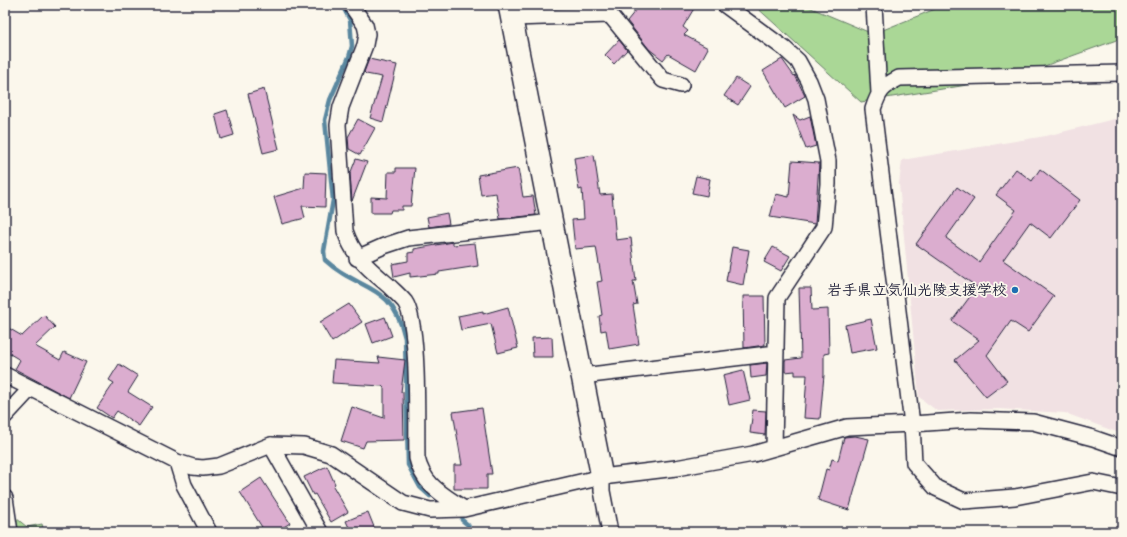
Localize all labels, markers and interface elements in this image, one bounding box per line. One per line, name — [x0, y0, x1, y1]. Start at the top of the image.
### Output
place label: 岩手県立気仙光陵支援学校 — [827, 280, 1007, 301]
marker: 岩手県立気仙光陵支援学校 — [1010, 285, 1020, 295]

